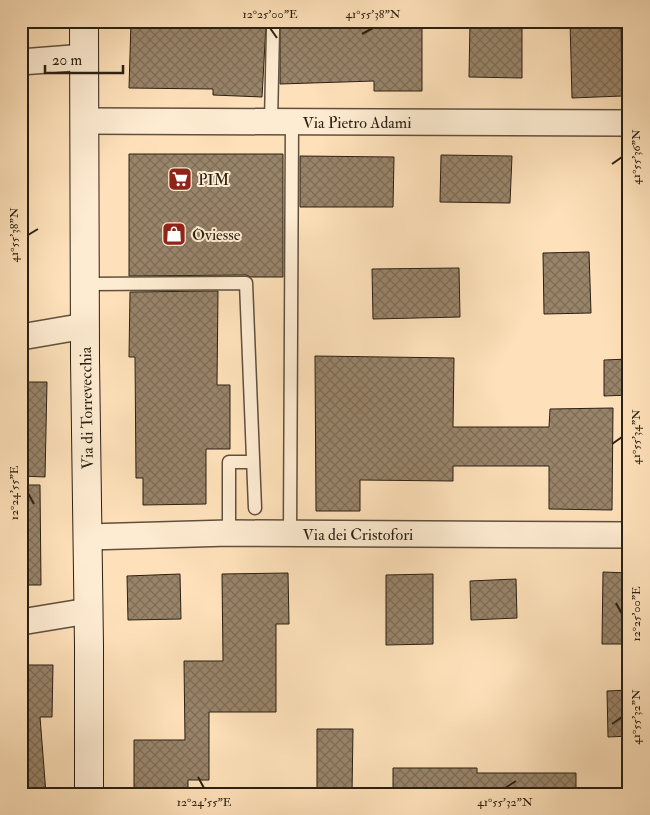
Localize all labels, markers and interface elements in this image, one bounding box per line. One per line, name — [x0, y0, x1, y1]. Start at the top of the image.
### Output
text: 12°25'00"E — [242, 7, 298, 22]
text: 41°55'38"N — [346, 7, 401, 22]
scale bar — [45, 42, 122, 74]
text: 20 m — [52, 51, 82, 70]
street label: Via Pietro Adami — [302, 113, 412, 133]
text: 41°55'36"N — [629, 129, 644, 185]
supermarket icon: PIM — [167, 166, 193, 192]
place label: PIM — [198, 170, 229, 190]
text: 41°55'38"N — [7, 207, 22, 262]
shop icon: Oviesse — [161, 221, 187, 247]
place label: Oviesse — [192, 225, 241, 245]
street label: Via di Torrevecchia — [76, 346, 98, 469]
text: 41°55'34"N — [629, 409, 644, 465]
text: 12°24'55"E — [7, 465, 22, 520]
street label: Via dei Cristofori — [303, 525, 413, 545]
text: 12°25'00"E — [629, 586, 644, 642]
text: 41°55'32"N — [629, 689, 644, 745]
text: 12°24'55"E — [177, 795, 232, 810]
text: 41°55'32"N — [477, 795, 533, 810]

